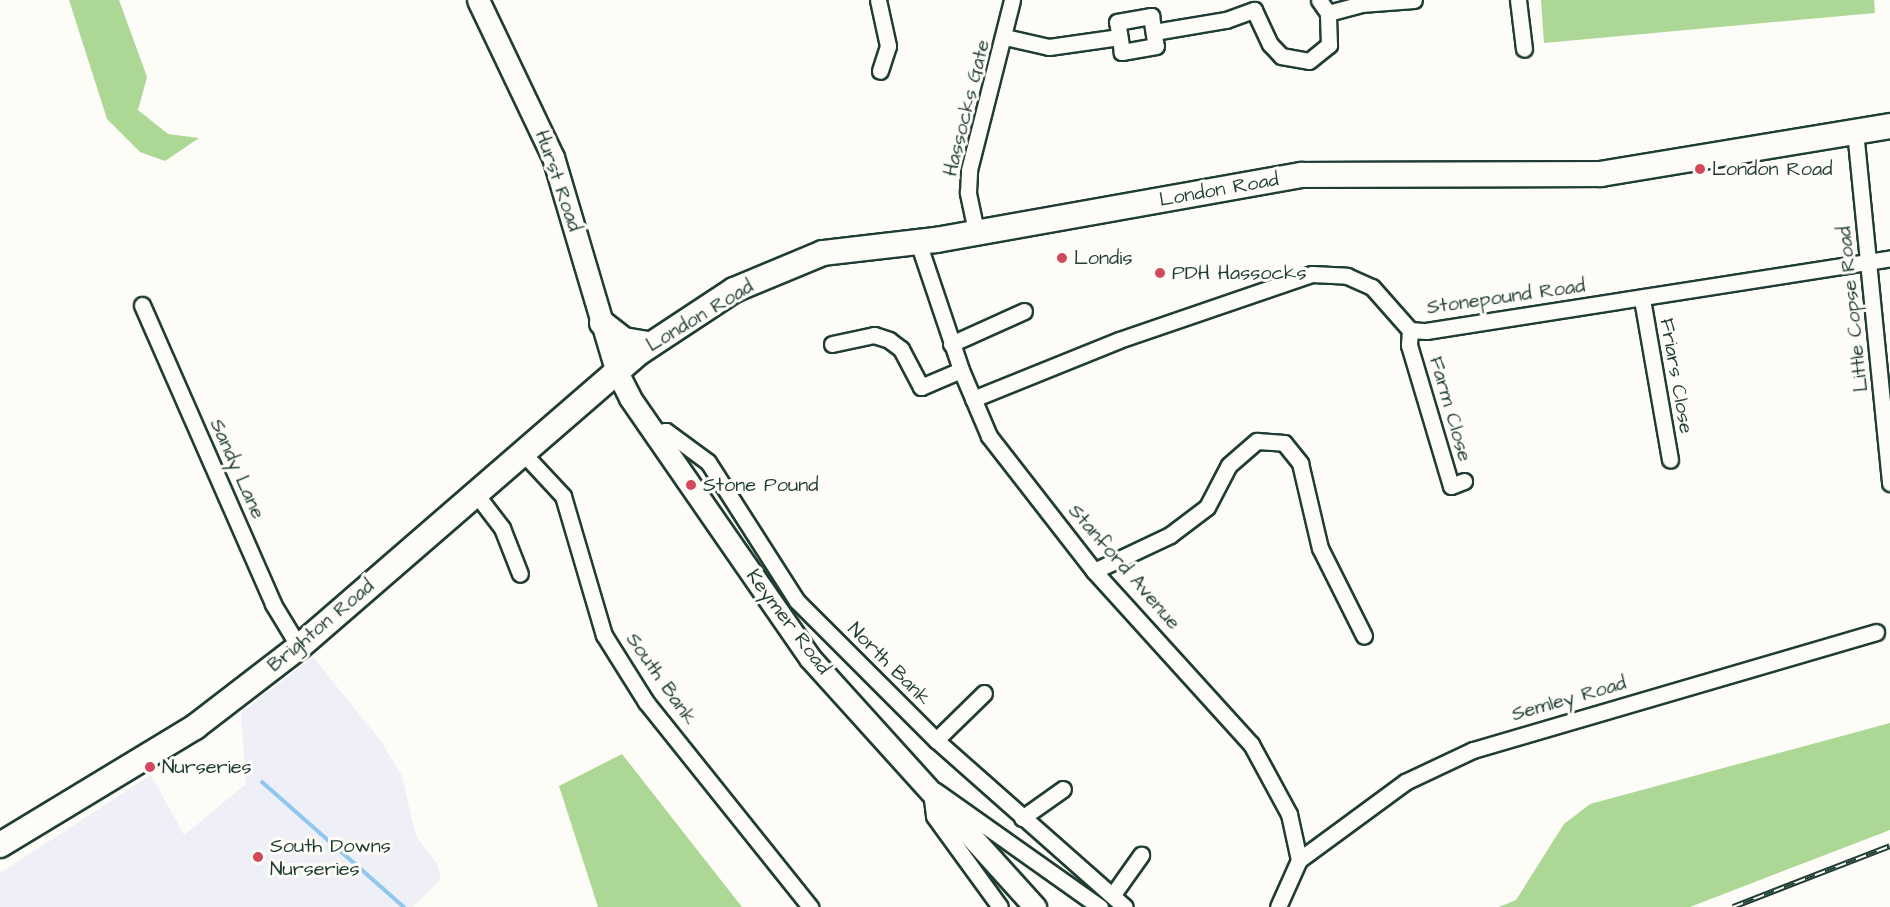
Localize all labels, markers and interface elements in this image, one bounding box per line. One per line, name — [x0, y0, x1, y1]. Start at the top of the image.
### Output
street label: Hassocks Gate — [938, 37, 996, 179]
street label: Hurst Road — [530, 127, 586, 235]
place label: London Road — [1712, 157, 1833, 181]
marker: London Road — [1693, 162, 1707, 176]
street label: London Road — [1158, 168, 1280, 212]
street label: Little Copse Road — [1832, 225, 1874, 393]
place label: Londis — [1074, 246, 1132, 270]
marker: Londis — [1055, 251, 1069, 265]
place label: PDH Hassocks — [1172, 261, 1306, 285]
marker: PDH Hassocks — [1153, 266, 1167, 280]
street label: Stonepound Road — [1425, 274, 1587, 320]
street label: London Road — [642, 275, 758, 357]
street label: Friars Close — [1654, 317, 1698, 435]
street label: Farm Close — [1424, 354, 1476, 464]
street label: Sandy Lane — [204, 415, 270, 523]
place label: Stone Pound — [703, 473, 818, 497]
marker: Stone Pound — [684, 478, 698, 492]
street label: Stanford Avenue — [1063, 499, 1185, 635]
street label: Keymer Road — [741, 565, 835, 679]
street label: Brighton Road — [263, 574, 379, 678]
street label: North Bank — [843, 618, 935, 710]
street label: South Bank — [621, 628, 701, 730]
street label: Semley Road — [1509, 671, 1629, 727]
place label: Nurseries — [162, 755, 252, 779]
marker: Nurseries — [143, 760, 157, 774]
place label: South Downs Nurseries — [270, 834, 391, 881]
marker: South Downs Nurseries — [251, 850, 265, 864]

